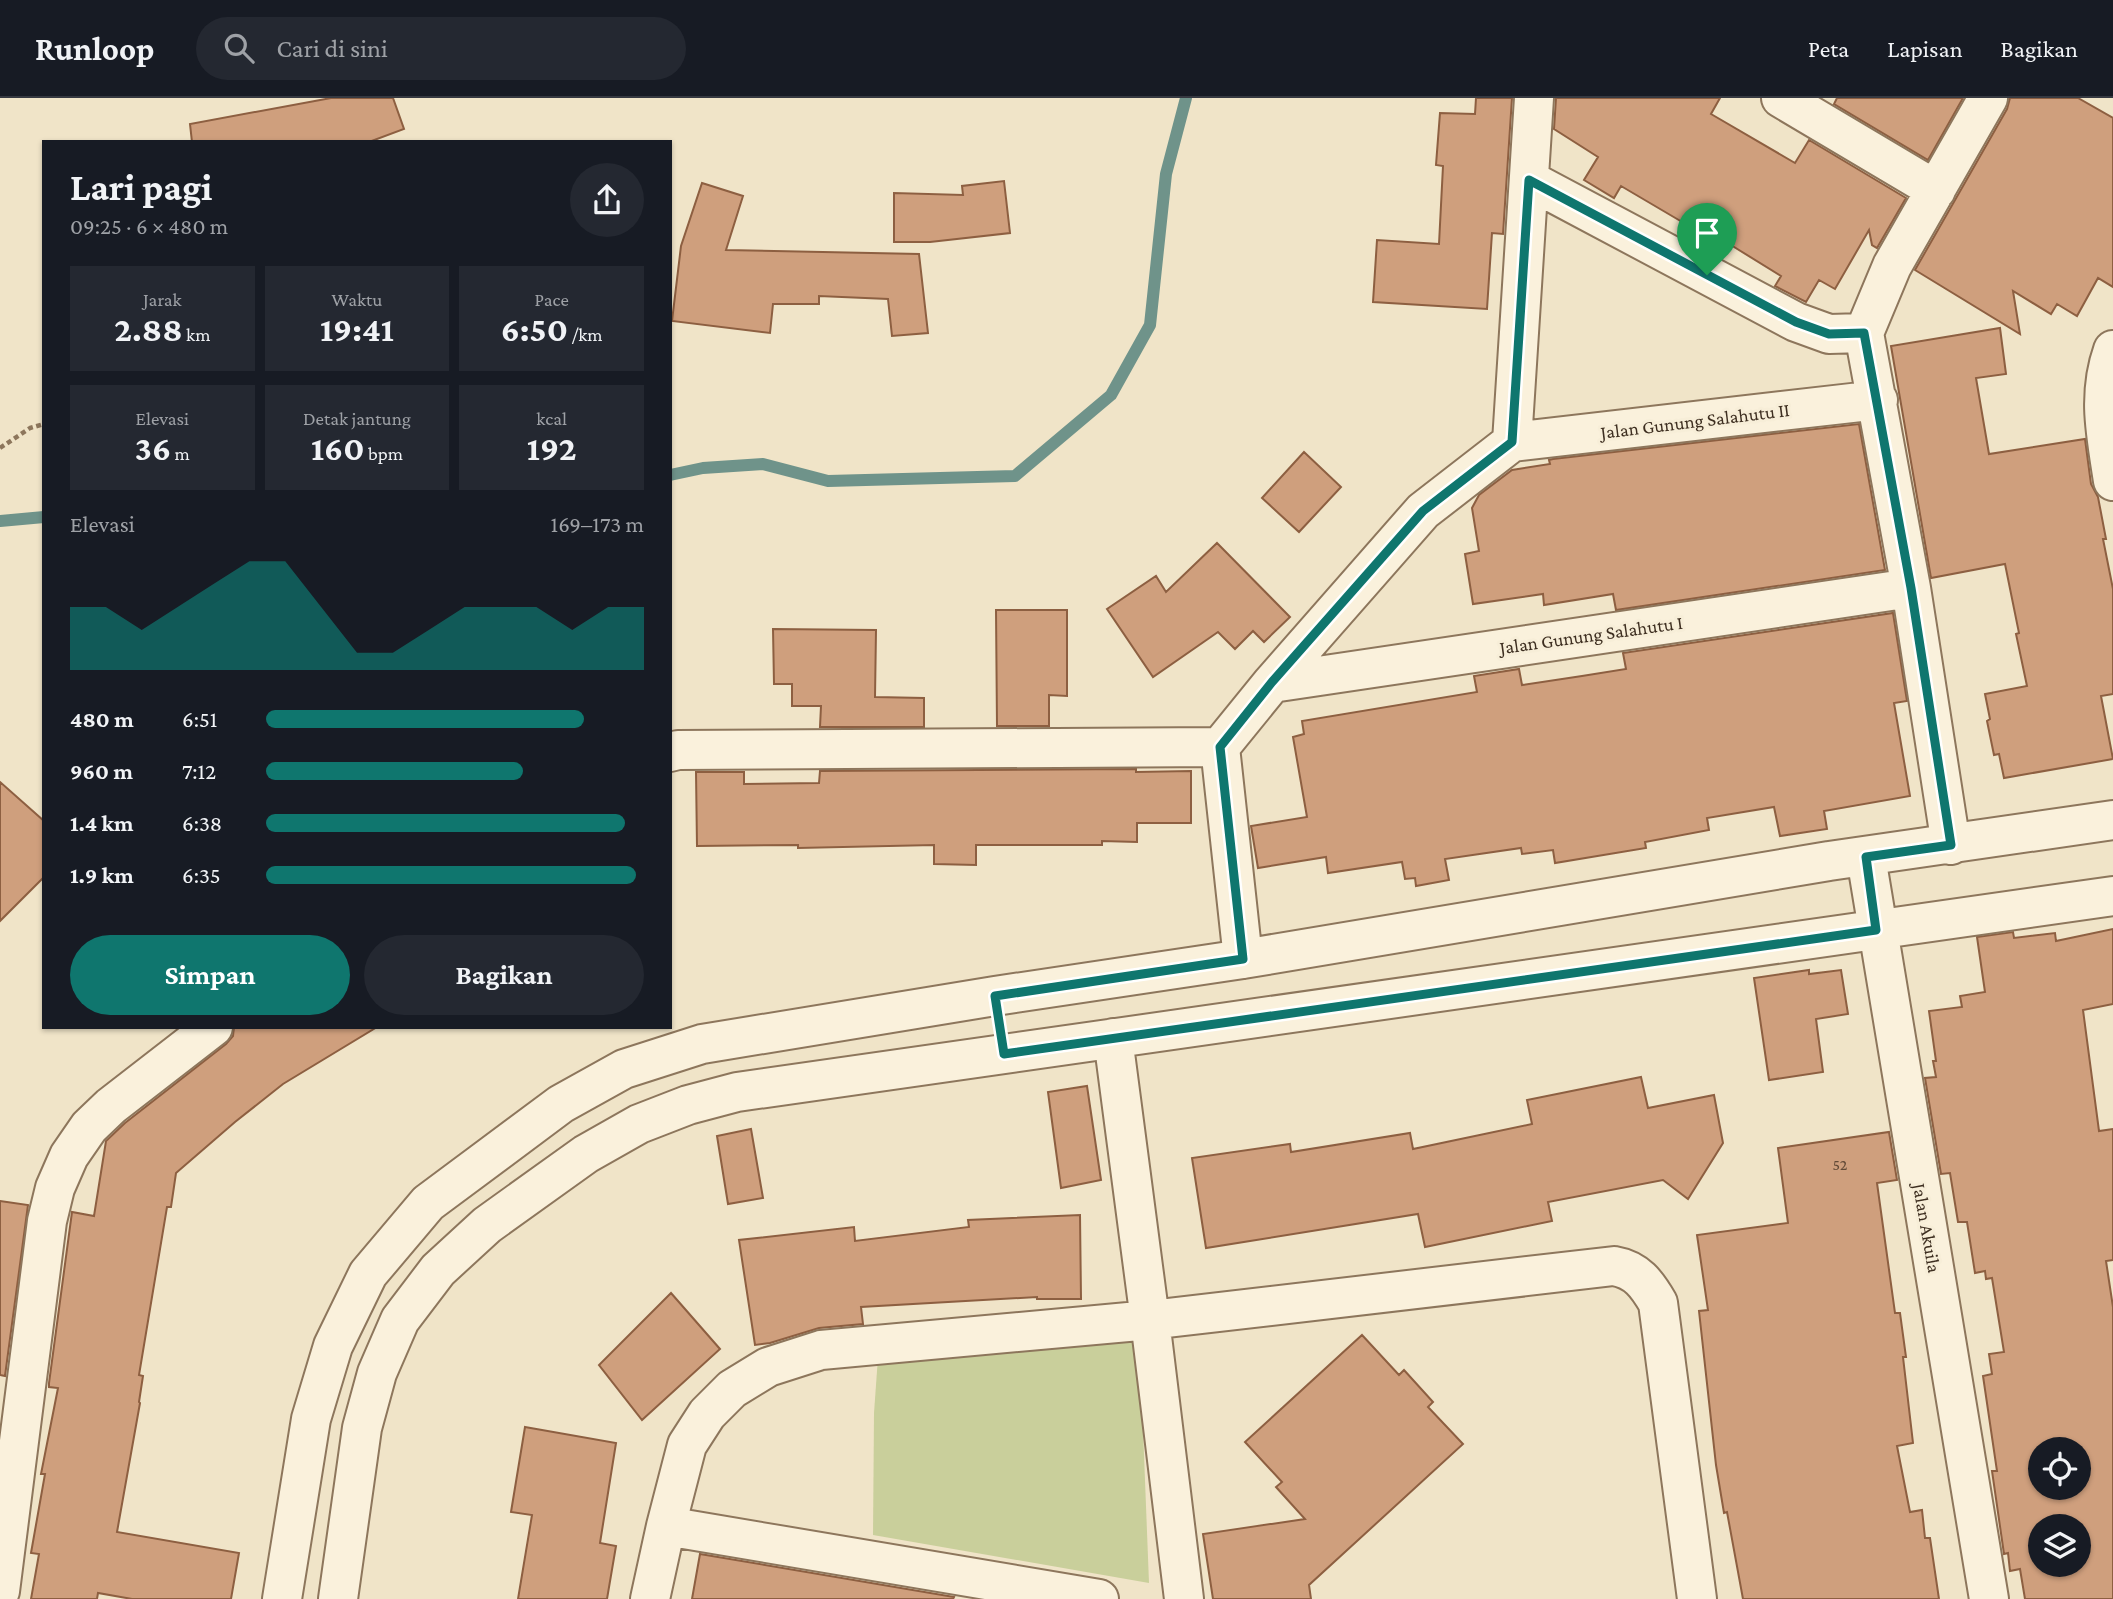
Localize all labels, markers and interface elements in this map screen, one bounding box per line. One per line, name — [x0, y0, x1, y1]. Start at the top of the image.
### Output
search box — [196, 17, 686, 80]
icon: search — [220, 29, 258, 67]
text: Runloop — [35, 30, 154, 67]
text: Cari di sini — [276, 34, 388, 63]
text: Peta — [1808, 35, 1849, 62]
text: Lapisan — [1887, 35, 1963, 62]
text: Bagikan — [2001, 35, 2078, 62]
button: share — [570, 163, 644, 237]
text: Lari pagi — [70, 166, 212, 208]
pin — [1677, 203, 1737, 275]
text: 09:25 · 6 × 480 m — [70, 213, 228, 239]
icon: arrive — [1688, 214, 1726, 252]
text: Jarak — [143, 289, 182, 310]
text: Waktu — [332, 289, 382, 310]
text: Pace — [535, 289, 569, 310]
text: 2.88 — [114, 310, 183, 349]
text: 19:41 — [320, 310, 394, 349]
text: 6:50 — [501, 310, 568, 349]
text: km — [183, 324, 210, 345]
text: /km — [568, 324, 603, 345]
street label: Jalan Gunung Salahutu II — [1597, 399, 1791, 443]
text: Elevasi — [136, 408, 189, 429]
text: Detak jantung — [303, 408, 411, 429]
text: kcal — [536, 408, 567, 429]
text: 36 — [135, 429, 171, 468]
text: 160 — [311, 429, 364, 468]
text: 192 — [527, 429, 577, 468]
text: m — [171, 443, 190, 464]
text: bpm — [364, 443, 403, 464]
text: Elevasi — [70, 511, 135, 537]
text: 169–173 m — [551, 511, 644, 537]
street label: Jalan Gunung Salahutu I — [1496, 612, 1684, 659]
text: 480 m — [70, 706, 134, 732]
text: 6:51 — [182, 706, 217, 732]
text: 960 m — [70, 758, 133, 784]
text: 7:12 — [182, 758, 216, 784]
text: 1.4 km — [70, 810, 133, 836]
text: 6:38 — [182, 810, 222, 836]
text: 1.9 km — [70, 862, 134, 888]
text: 6:35 — [182, 862, 221, 888]
button: Simpan — [70, 935, 350, 1015]
button: Bagikan — [364, 935, 644, 1015]
house number: 52 — [1833, 1156, 1848, 1173]
street label: Jalan Akuila — [1908, 1180, 1945, 1275]
map controls — [2028, 1437, 2091, 1577]
button: locate — [2028, 1437, 2091, 1500]
button: layers — [2028, 1514, 2091, 1577]

